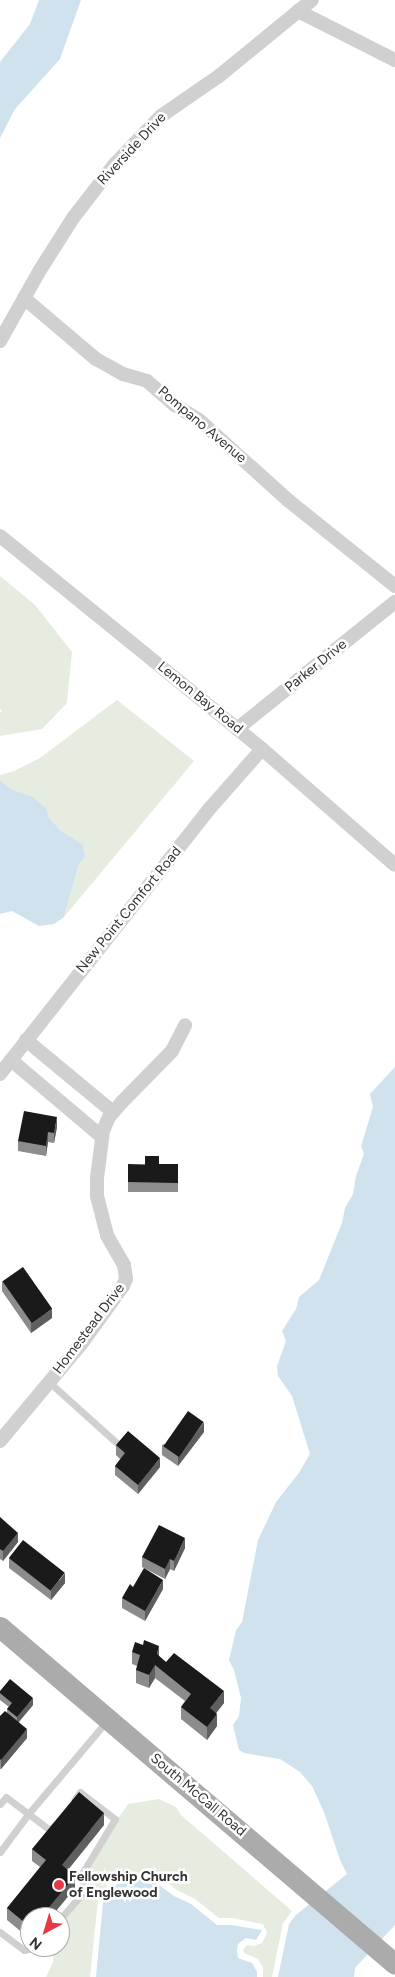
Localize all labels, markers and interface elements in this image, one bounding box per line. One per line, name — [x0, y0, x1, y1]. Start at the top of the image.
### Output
street label: Riverside Drive — [94, 109, 170, 189]
street label: Pompano Avenue — [154, 383, 250, 467]
street label: Parker Drive — [282, 636, 350, 696]
street label: Lemon Bay Road — [154, 658, 246, 738]
street label: New Point Comfort Road — [73, 843, 185, 977]
street label: Homestead Drive — [50, 1281, 128, 1377]
street label: South McCall Road — [147, 1750, 249, 1840]
place label: Fellowship Church of Englewood — [69, 1869, 188, 1901]
marker: Fellowship Church of Englewood — [53, 1879, 65, 1891]
north arrow — [20, 1907, 70, 1957]
text: N — [26, 1933, 45, 1953]

